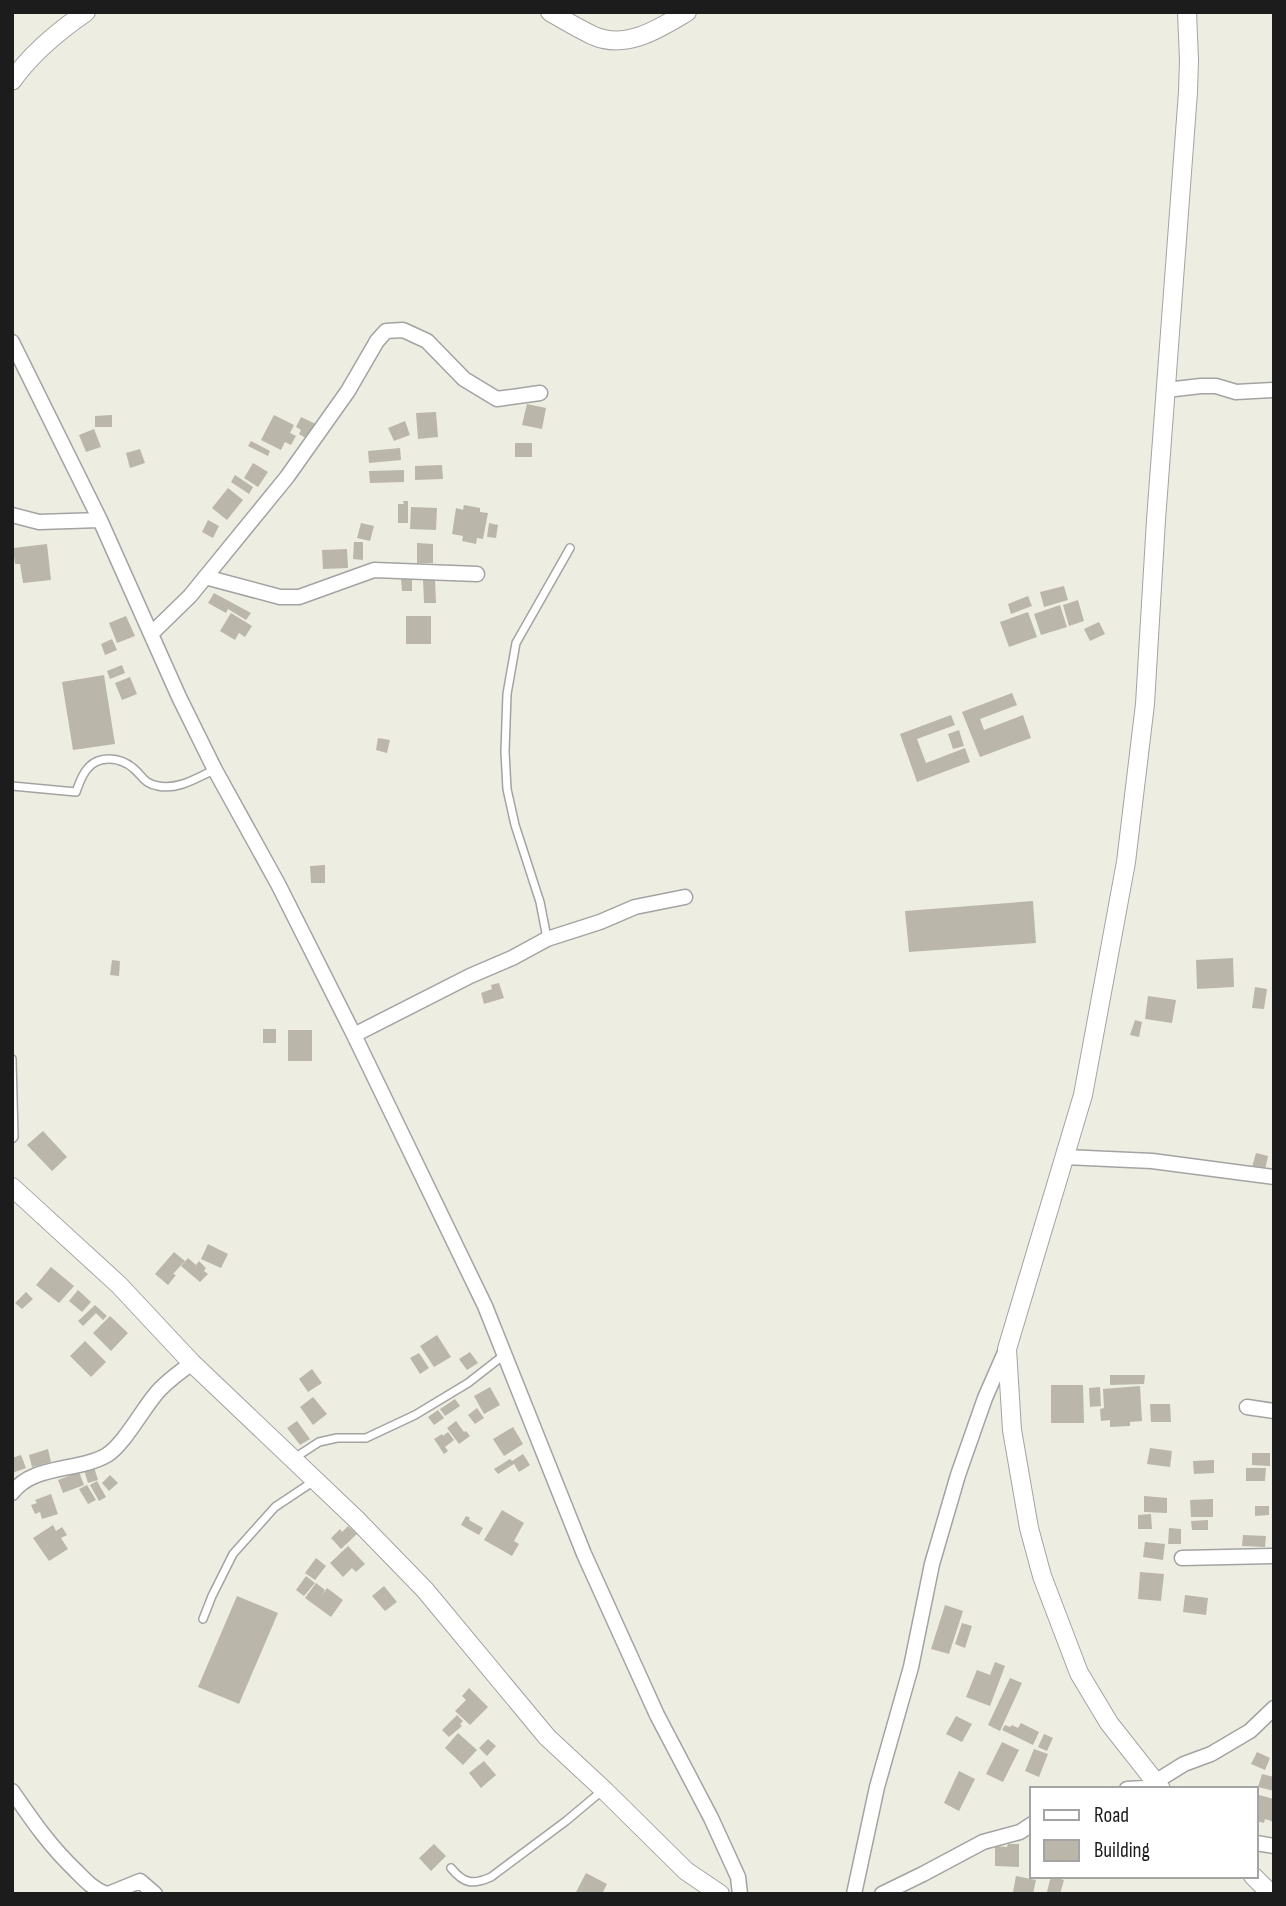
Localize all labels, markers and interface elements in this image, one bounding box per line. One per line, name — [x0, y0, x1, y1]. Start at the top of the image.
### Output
legend — [1030, 1787, 1258, 1878]
text: Road — [1094, 1803, 1129, 1828]
text: Building — [1094, 1838, 1150, 1863]

